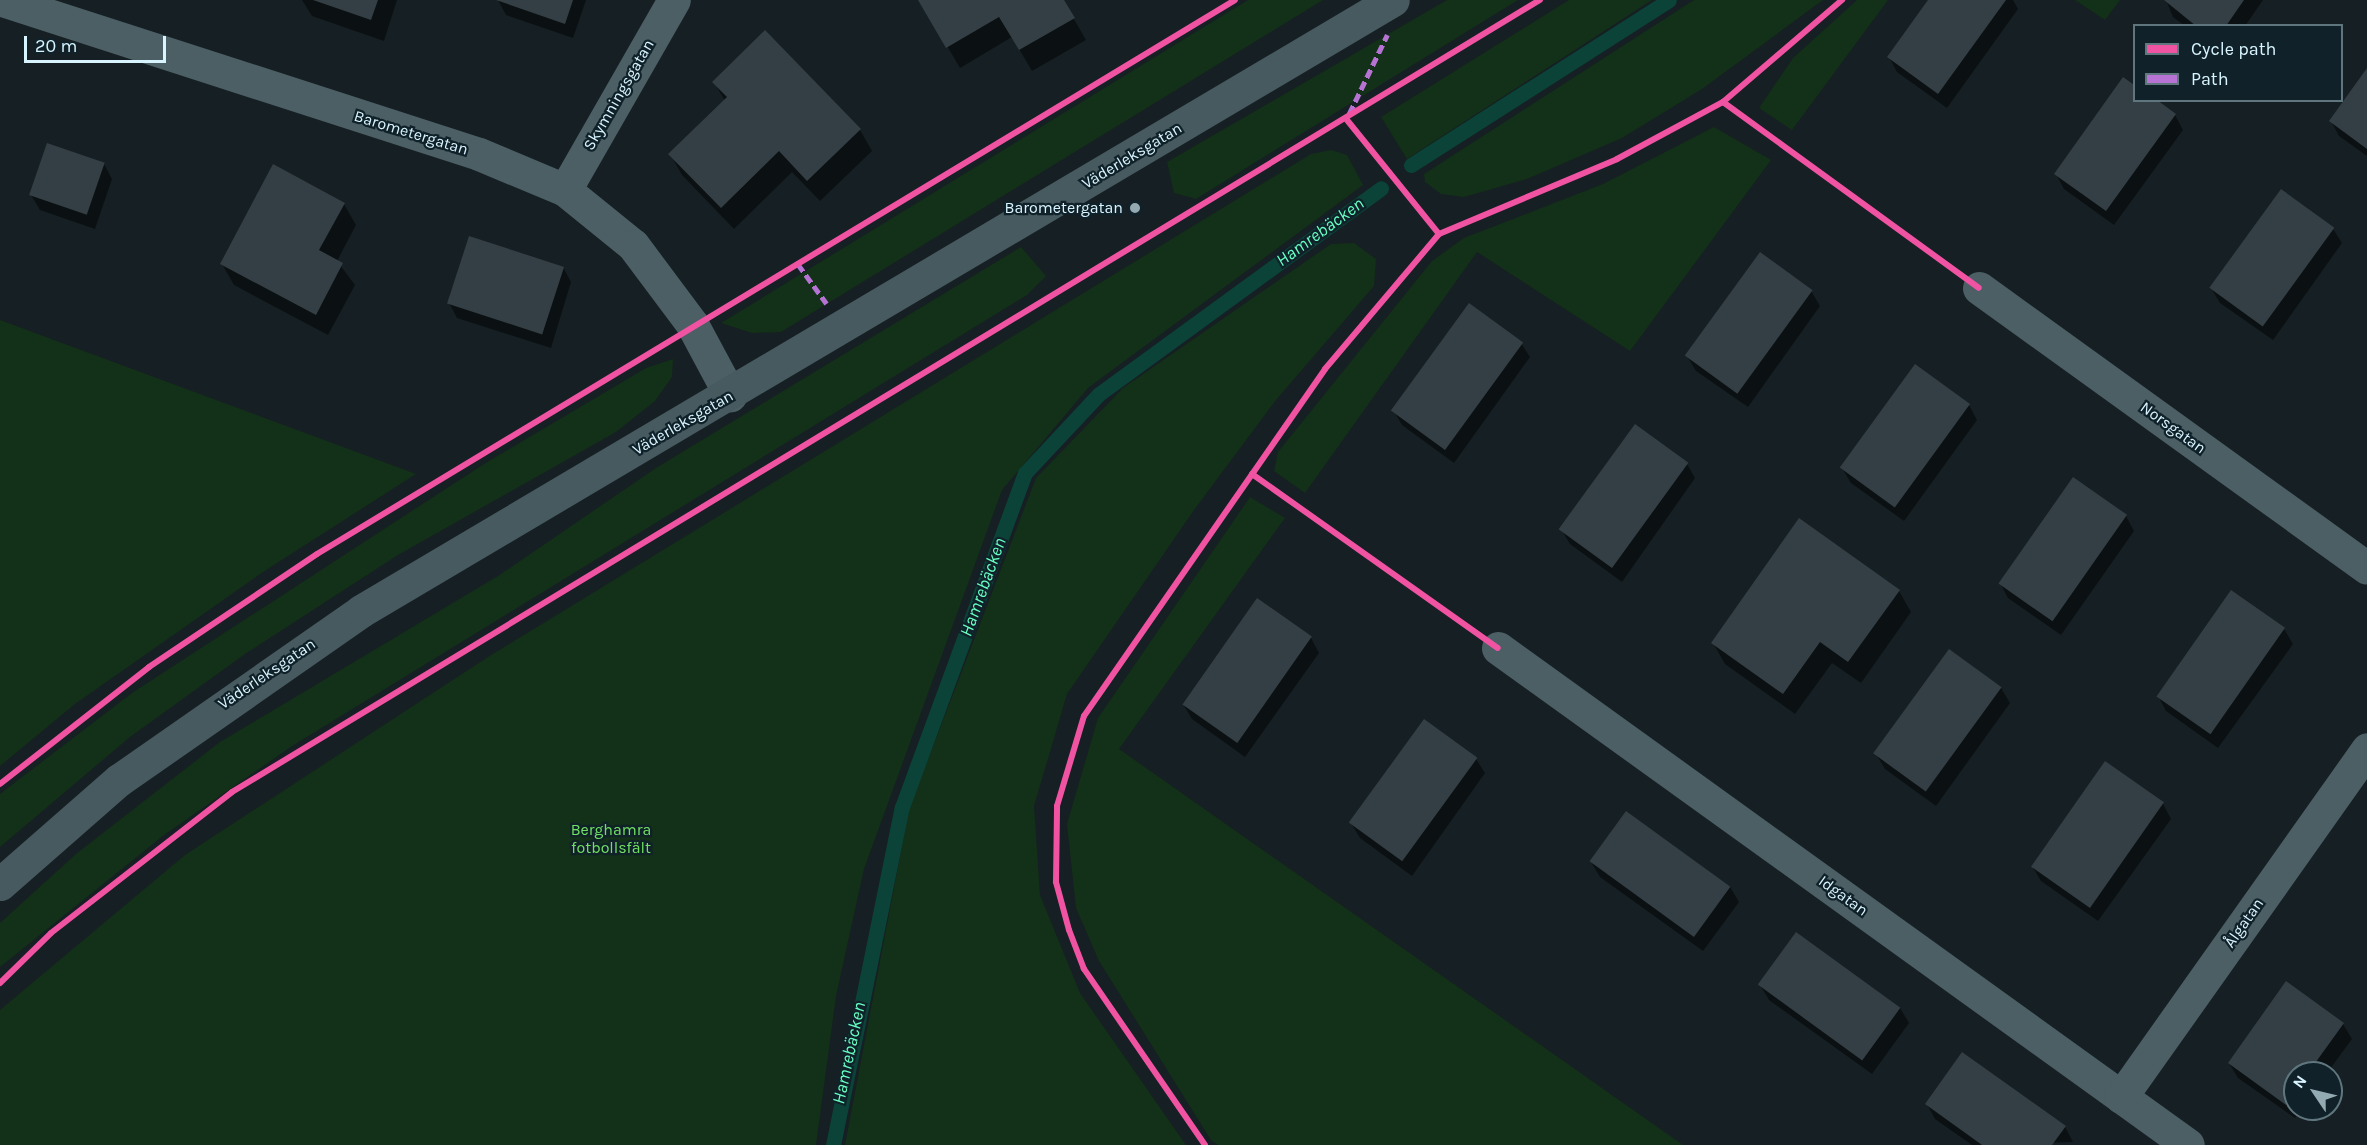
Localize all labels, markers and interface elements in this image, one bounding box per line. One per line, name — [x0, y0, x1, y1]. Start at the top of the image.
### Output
scale bar — [27, 24, 170, 62]
legend — [2133, 24, 2343, 102]
text: 20 m — [35, 35, 77, 57]
street label: Skymningsgatan — [580, 36, 658, 154]
text: Cycle path — [2191, 38, 2276, 60]
text: Path — [2191, 68, 2229, 90]
street label: Barometergatan — [352, 106, 470, 160]
street label: Väderleksgatan — [1079, 119, 1185, 193]
water label: Hamrebäcken — [1272, 193, 1368, 271]
place label: Barometergatan — [1004, 198, 1123, 218]
marker: Barometergatan — [1128, 201, 1142, 215]
street label: Väderleksgatan — [629, 386, 737, 460]
street label: Norsgatan — [2137, 398, 2209, 458]
water label: Hamrebäcken — [955, 535, 1011, 639]
street label: Väderleksgatan — [215, 634, 319, 714]
park label: Berghamra fotbollsfält — [571, 820, 651, 858]
street label: Idgatan — [1815, 872, 1871, 920]
street label: Ålgatan — [2220, 895, 2268, 951]
water label: Hamrebäcken — [828, 1000, 870, 1106]
north arrow — [2283, 1061, 2343, 1121]
text: N — [2288, 1071, 2311, 1092]

